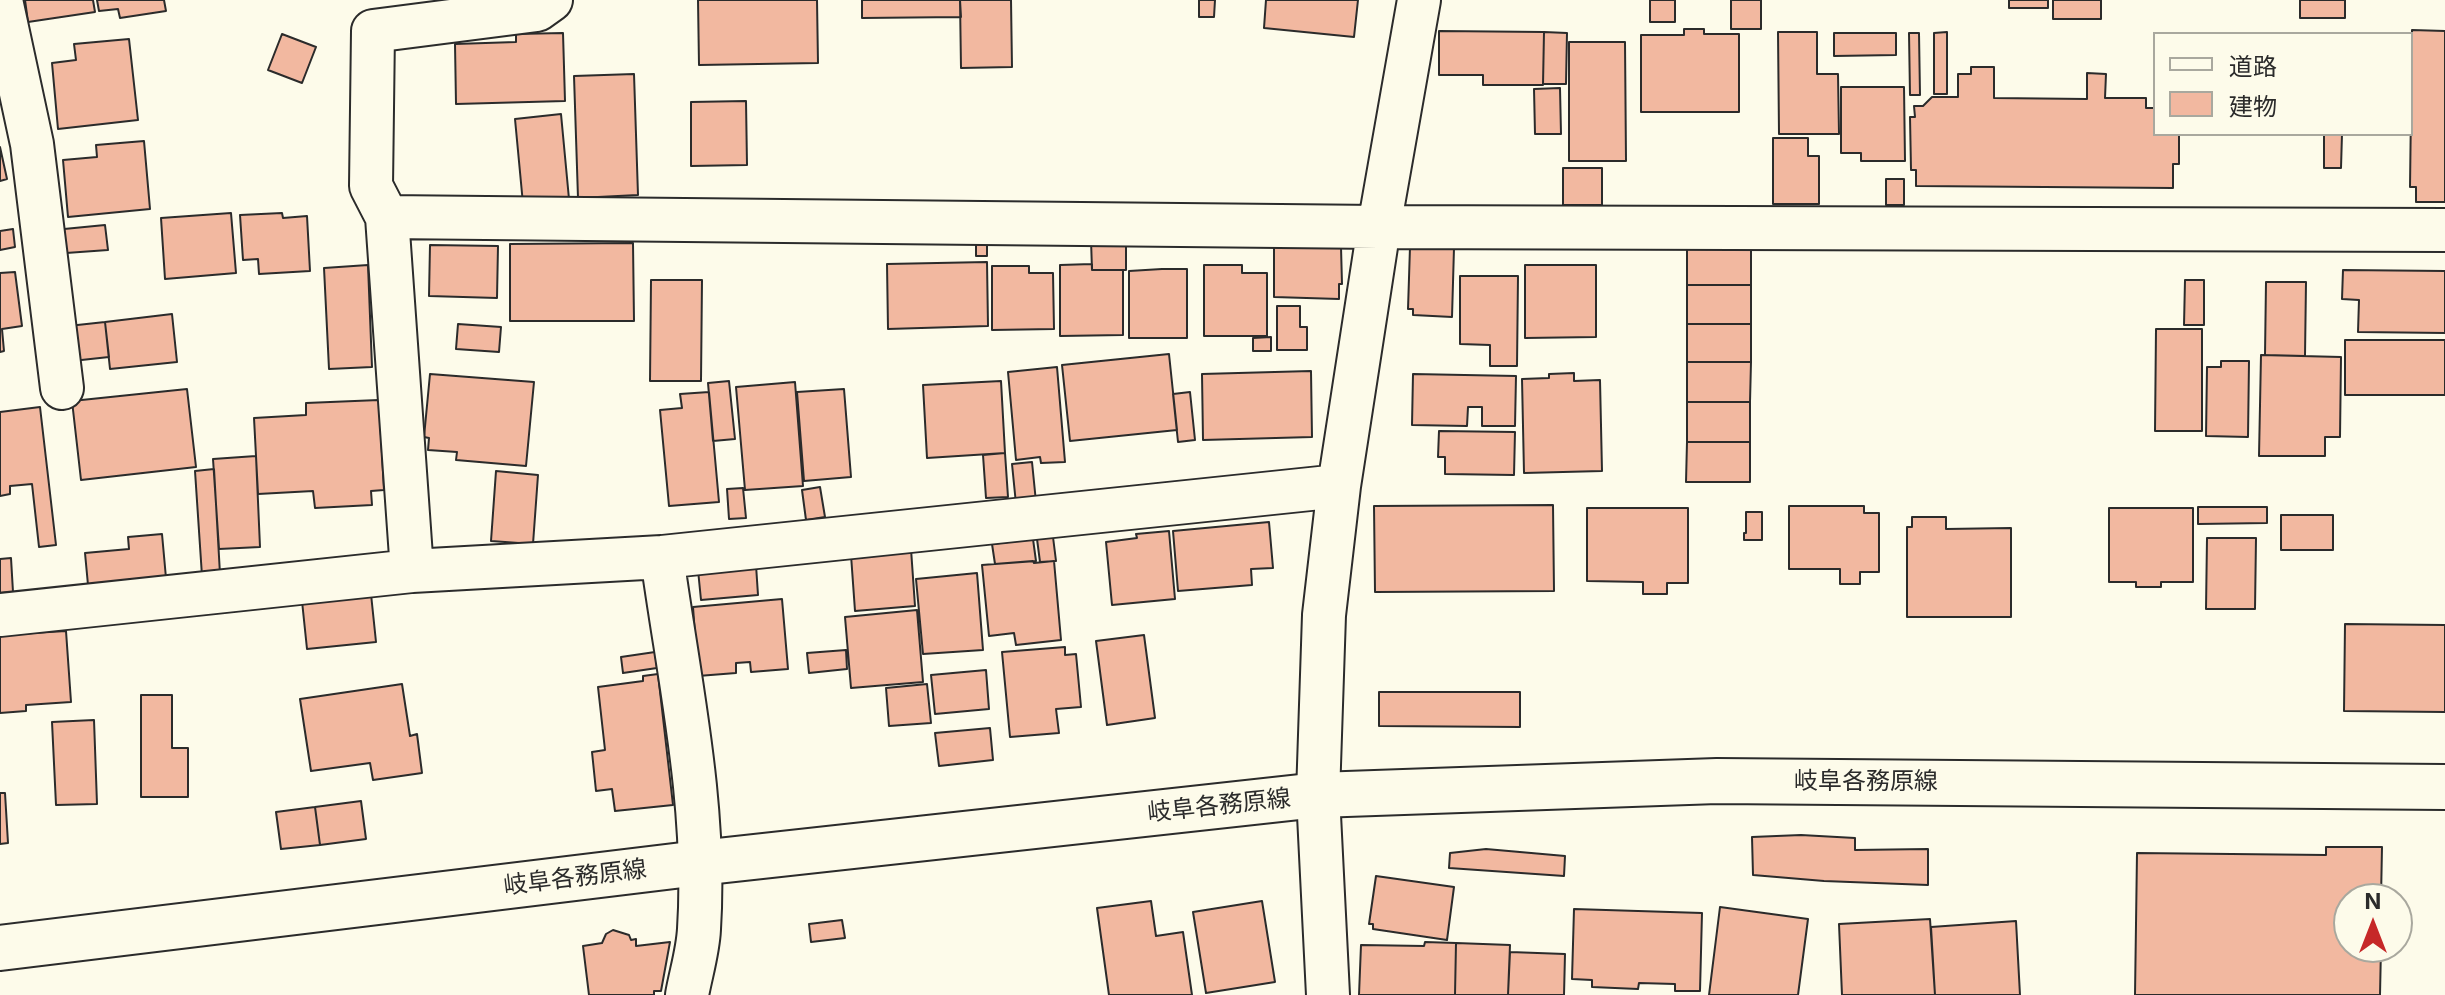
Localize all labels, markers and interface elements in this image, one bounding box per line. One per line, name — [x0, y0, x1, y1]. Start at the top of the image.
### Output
legend — [2153, 32, 2413, 136]
text: 道路 — [2229, 52, 2277, 81]
text: 建物 — [2229, 92, 2277, 121]
street label: 岐阜各務原線 — [1794, 768, 1938, 796]
street label: 岐阜各務原線 — [1146, 784, 1292, 828]
street label: 岐阜各務原線 — [502, 855, 648, 901]
north arrow — [2333, 883, 2413, 963]
text: N — [2365, 888, 2381, 914]

